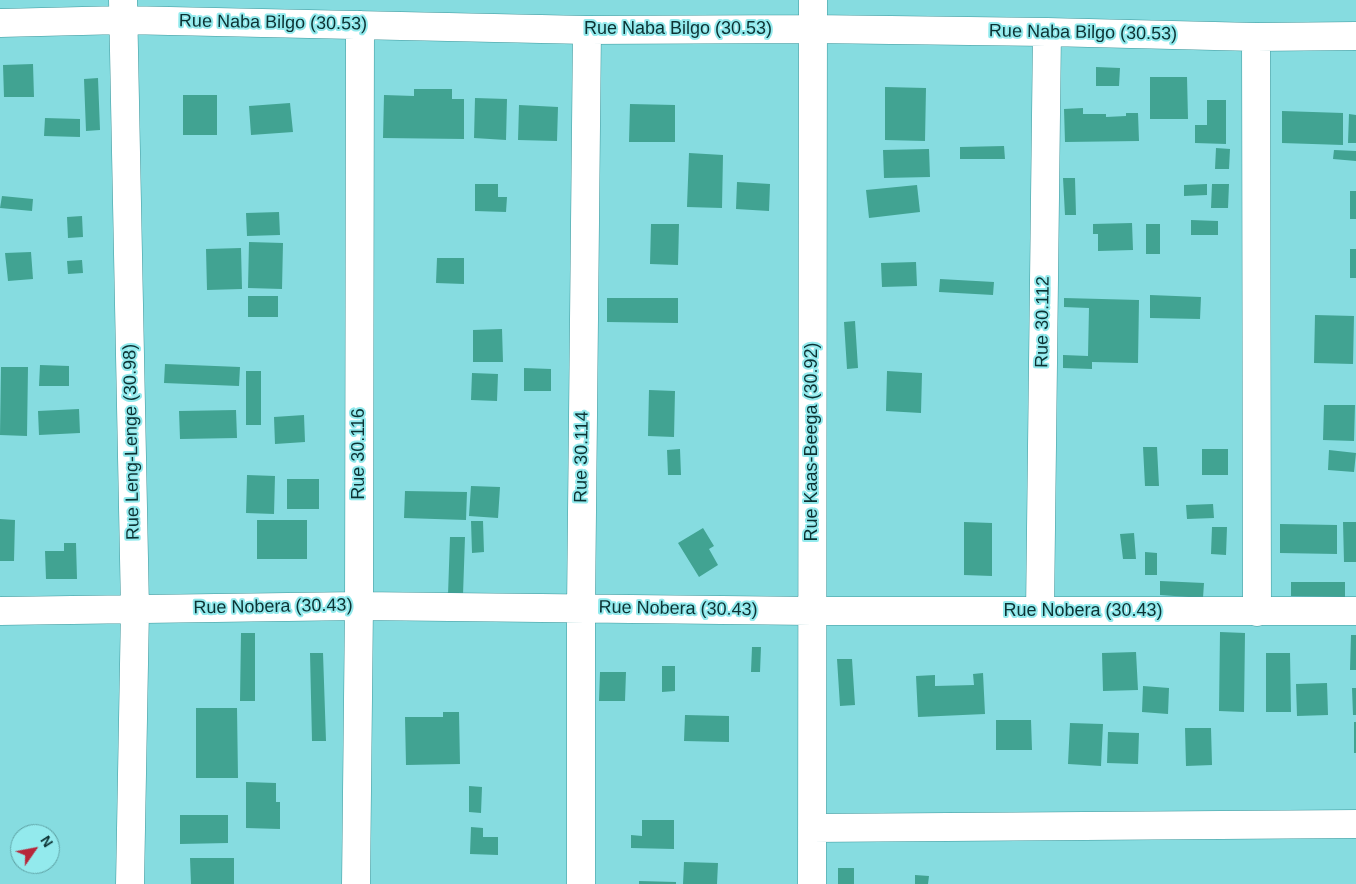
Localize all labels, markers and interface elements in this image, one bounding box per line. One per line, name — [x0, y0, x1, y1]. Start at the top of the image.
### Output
street label: Rue Naba Bilgo (30.53) — [179, 11, 367, 35]
street label: Rue Naba Bilgo (30.53) — [584, 18, 772, 40]
street label: Rue Naba Bilgo (30.53) — [989, 21, 1177, 45]
street label: Rue 30.112 — [1031, 276, 1055, 368]
street label: Rue Kaas-Beega (30.92) — [801, 342, 823, 542]
street label: Rue Leng-Lenge (30.98) — [119, 344, 145, 540]
street label: Rue 30.116 — [348, 408, 370, 500]
street label: Rue 30.114 — [570, 411, 594, 503]
street label: Rue Nobera (30.43) — [193, 595, 353, 619]
street label: Rue Nobera (30.43) — [598, 597, 758, 621]
street label: Rue Nobera (30.43) — [1003, 600, 1163, 622]
north arrow — [10, 824, 60, 874]
text: N — [37, 833, 56, 850]

